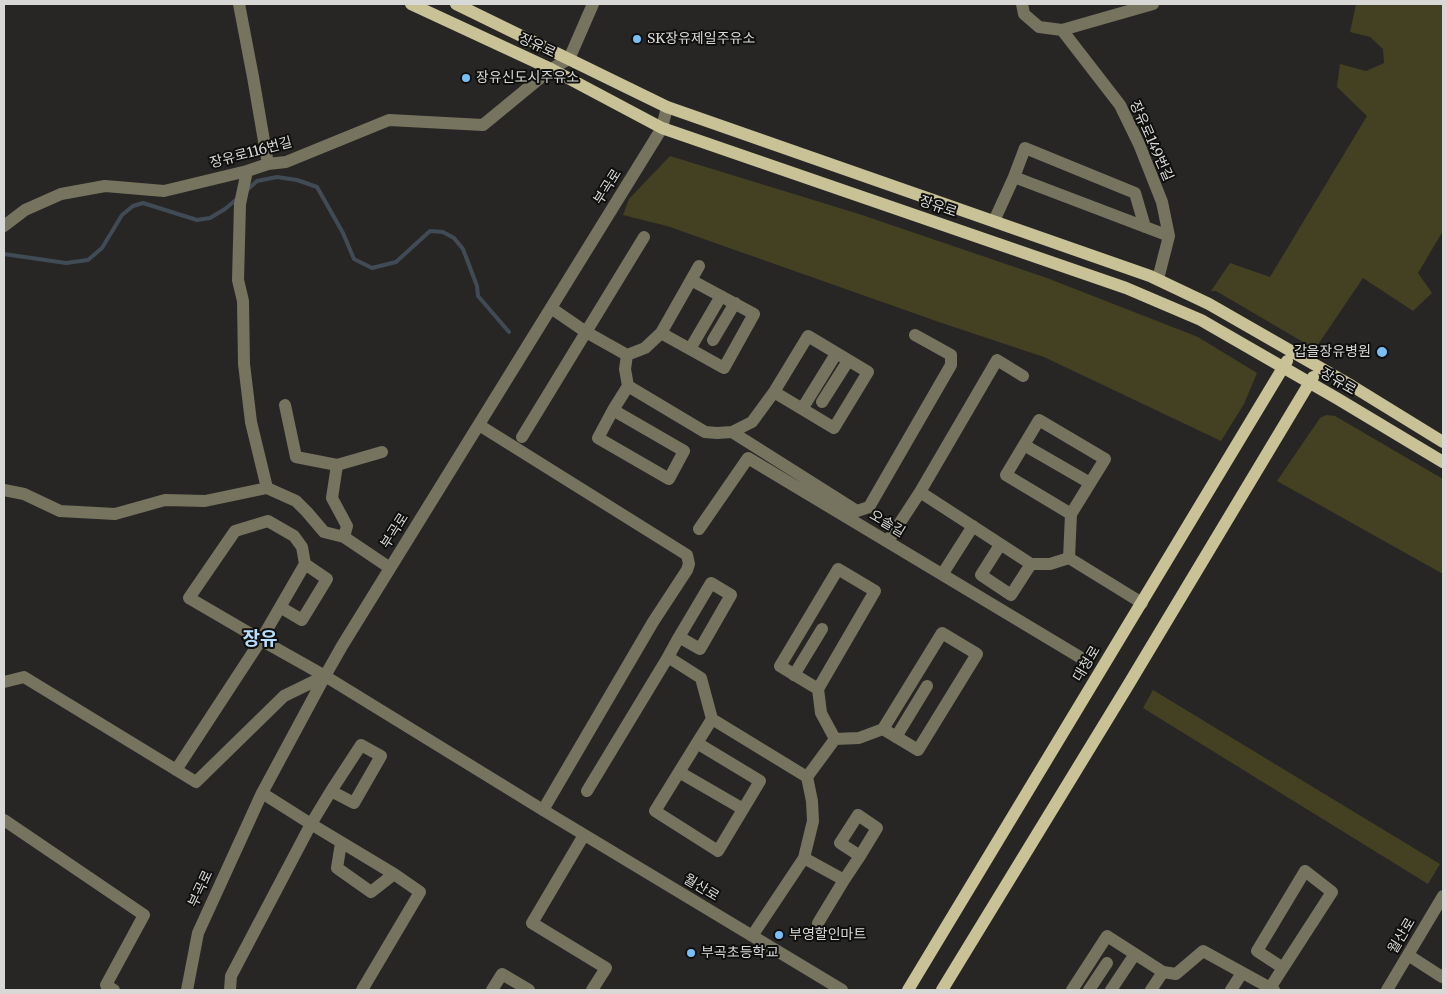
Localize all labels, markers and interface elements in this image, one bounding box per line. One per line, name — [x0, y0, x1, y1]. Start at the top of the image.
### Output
street label: 장유로 — [516, 30, 558, 62]
place label: SK장유제일주유소 — [647, 31, 755, 47]
marker: SK장유제일주유소 — [631, 33, 643, 45]
place label: 장유신도시주유소 — [476, 70, 579, 86]
marker: 장유신도시주유소 — [460, 72, 472, 84]
street label: 장유로149번길 — [1126, 98, 1176, 184]
street label: 장유로116번길 — [208, 134, 294, 172]
street label: 부곡로 — [591, 166, 625, 208]
street label: 장유로 — [917, 193, 959, 221]
place label: 갑을장유병원 — [1294, 344, 1371, 360]
marker: 갑을장유병원 — [1375, 345, 1389, 359]
street label: 장유로 — [1317, 365, 1359, 399]
street label: 오솔길 — [866, 507, 908, 541]
street label: 부곡로 — [378, 510, 412, 552]
district label: 장유 — [243, 629, 277, 651]
street label: 대청로 — [1070, 643, 1104, 685]
street label: 부곡로 — [185, 868, 217, 910]
street label: 월산로 — [680, 871, 722, 905]
street label: 월산로 — [1385, 915, 1419, 957]
place label: 부영할인마트 — [789, 927, 866, 943]
marker: 부영할인마트 — [773, 929, 785, 941]
place label: 부곡초등학교 — [701, 945, 778, 961]
marker: 부곡초등학교 — [685, 947, 697, 959]

